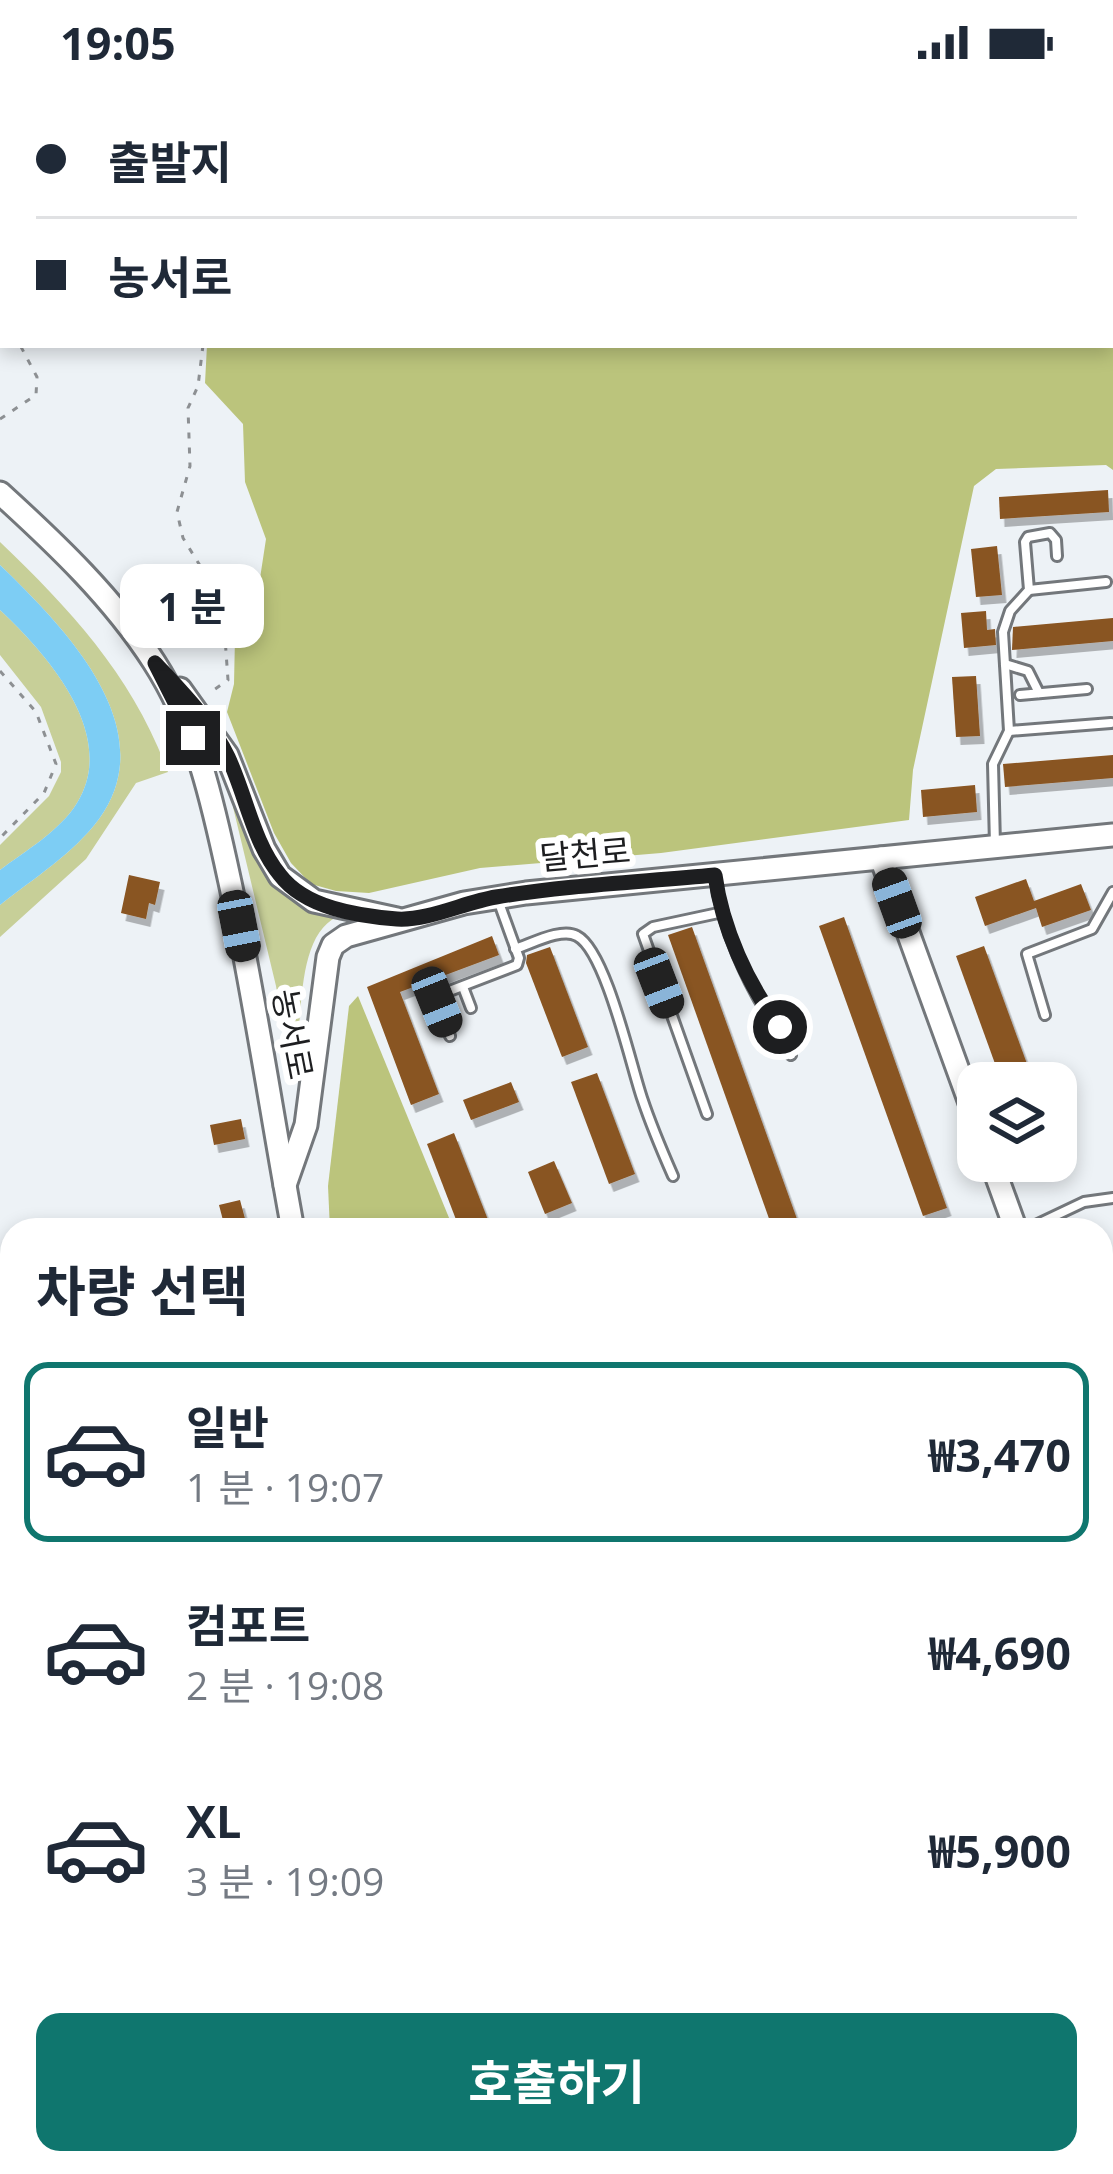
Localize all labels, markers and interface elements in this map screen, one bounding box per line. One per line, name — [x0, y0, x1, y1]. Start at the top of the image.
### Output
text: 19:05 — [60, 12, 176, 73]
text: 출발지 — [108, 131, 232, 192]
text: 농서로 — [108, 246, 232, 307]
callout: 1 분 — [121, 564, 265, 648]
text: 1 분 — [158, 579, 226, 632]
route end — [166, 711, 220, 765]
street label: 달천로 — [538, 827, 632, 880]
car — [868, 863, 926, 943]
car — [214, 887, 264, 965]
car — [629, 943, 689, 1023]
car — [407, 962, 467, 1042]
street label: 농서로 — [263, 985, 324, 1083]
route start — [753, 1000, 807, 1054]
map controls — [957, 1062, 1077, 1182]
button: layers — [957, 1062, 1077, 1182]
text: 차량 선택 — [36, 1253, 249, 1327]
text: 일반 — [186, 1396, 269, 1457]
icon: car — [42, 1398, 150, 1506]
text: ₩3,470 — [929, 1424, 1071, 1485]
text: 1 분 · 19:07 — [186, 1460, 384, 1513]
text: 컴포트 — [186, 1594, 310, 1655]
icon: car — [42, 1596, 150, 1704]
text: ₩4,690 — [929, 1622, 1071, 1683]
text: 2 분 · 19:08 — [186, 1658, 384, 1711]
text: XL — [186, 1790, 241, 1851]
icon: car — [42, 1794, 150, 1902]
text: ₩5,900 — [929, 1820, 1071, 1881]
text: 3 분 · 19:09 — [186, 1854, 384, 1907]
button: 호출하기 — [36, 2013, 1077, 2151]

